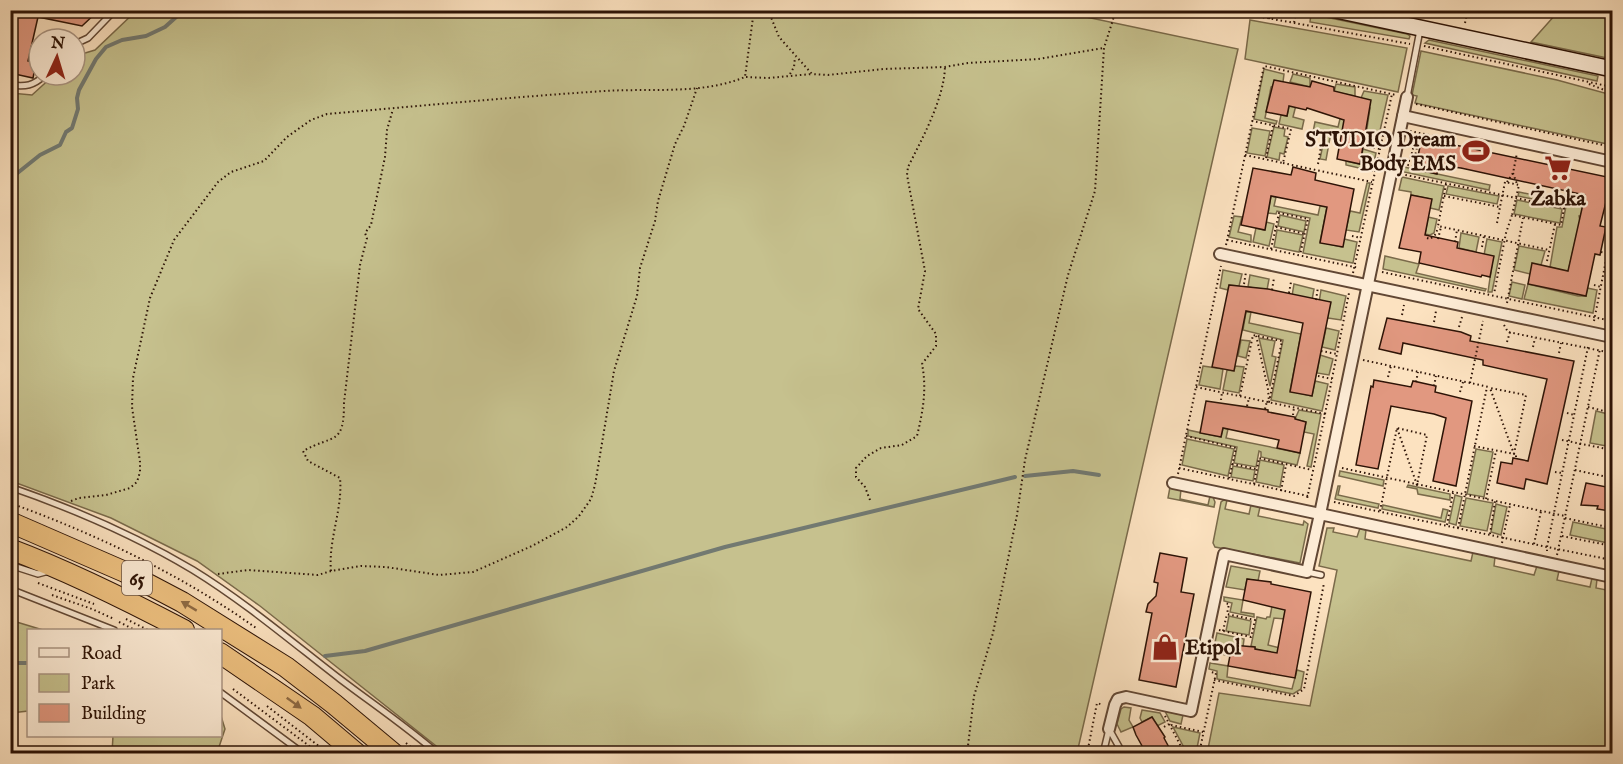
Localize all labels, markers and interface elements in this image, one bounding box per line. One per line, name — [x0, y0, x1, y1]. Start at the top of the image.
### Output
north arrow — [27, 27, 87, 87]
text: N — [49, 34, 66, 55]
place label: STUDIO Dream Body EMS — [1305, 127, 1457, 178]
sports icon: STUDIO Dream Body EMS — [1461, 136, 1491, 166]
supermarket icon: Żabka — [1543, 153, 1573, 183]
place label: Żabka — [1530, 185, 1587, 213]
road number: 65 — [122, 561, 152, 595]
one-way arrow — [181, 600, 197, 611]
legend — [27, 629, 222, 737]
shop icon: Etipol — [1150, 632, 1180, 662]
place label: Etipol — [1185, 635, 1242, 662]
text: Road — [81, 643, 122, 666]
text: Park — [81, 673, 116, 696]
one-way arrow — [286, 696, 301, 708]
text: Building — [81, 703, 146, 726]

